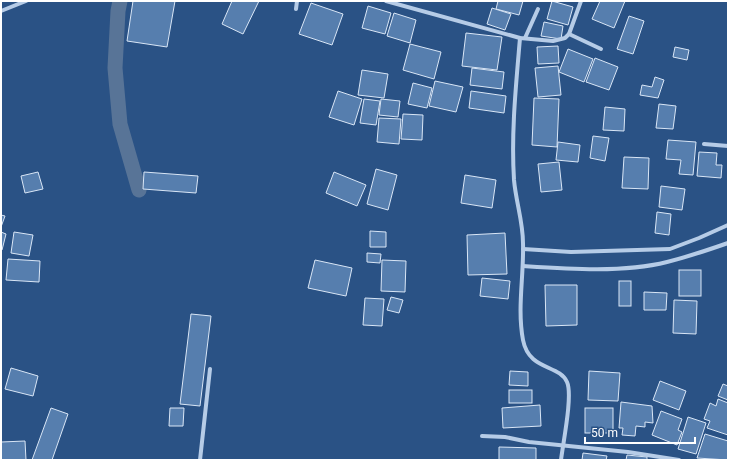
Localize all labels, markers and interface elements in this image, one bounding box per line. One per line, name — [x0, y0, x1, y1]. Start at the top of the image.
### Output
scale bar — [585, 419, 695, 445]
text: 50 m — [591, 426, 618, 440]

